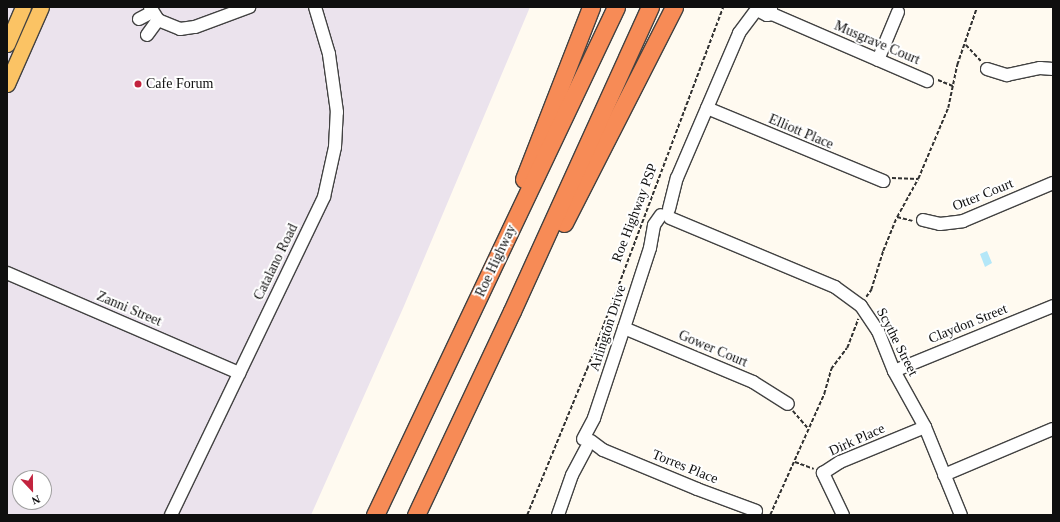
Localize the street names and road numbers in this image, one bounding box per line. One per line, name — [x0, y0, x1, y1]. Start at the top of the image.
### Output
street label: Musgrave Court — [832, 17, 922, 69]
street label: Elliott Place — [766, 111, 836, 153]
street label: Roe Highway PSP — [608, 161, 662, 265]
street label: Otter Court — [950, 175, 1016, 215]
street label: Catalano Road — [250, 221, 302, 303]
street label: Roe Highway — [472, 222, 520, 300]
street label: Arlington Drive — [586, 283, 630, 373]
street label: Zanni Street — [94, 288, 164, 330]
street label: Claydon Street — [926, 301, 1010, 347]
street label: Scythe Street — [873, 305, 921, 379]
street label: Gower Court — [676, 327, 750, 371]
street label: Dirk Place — [826, 420, 888, 460]
street label: Torres Place — [650, 446, 720, 488]

